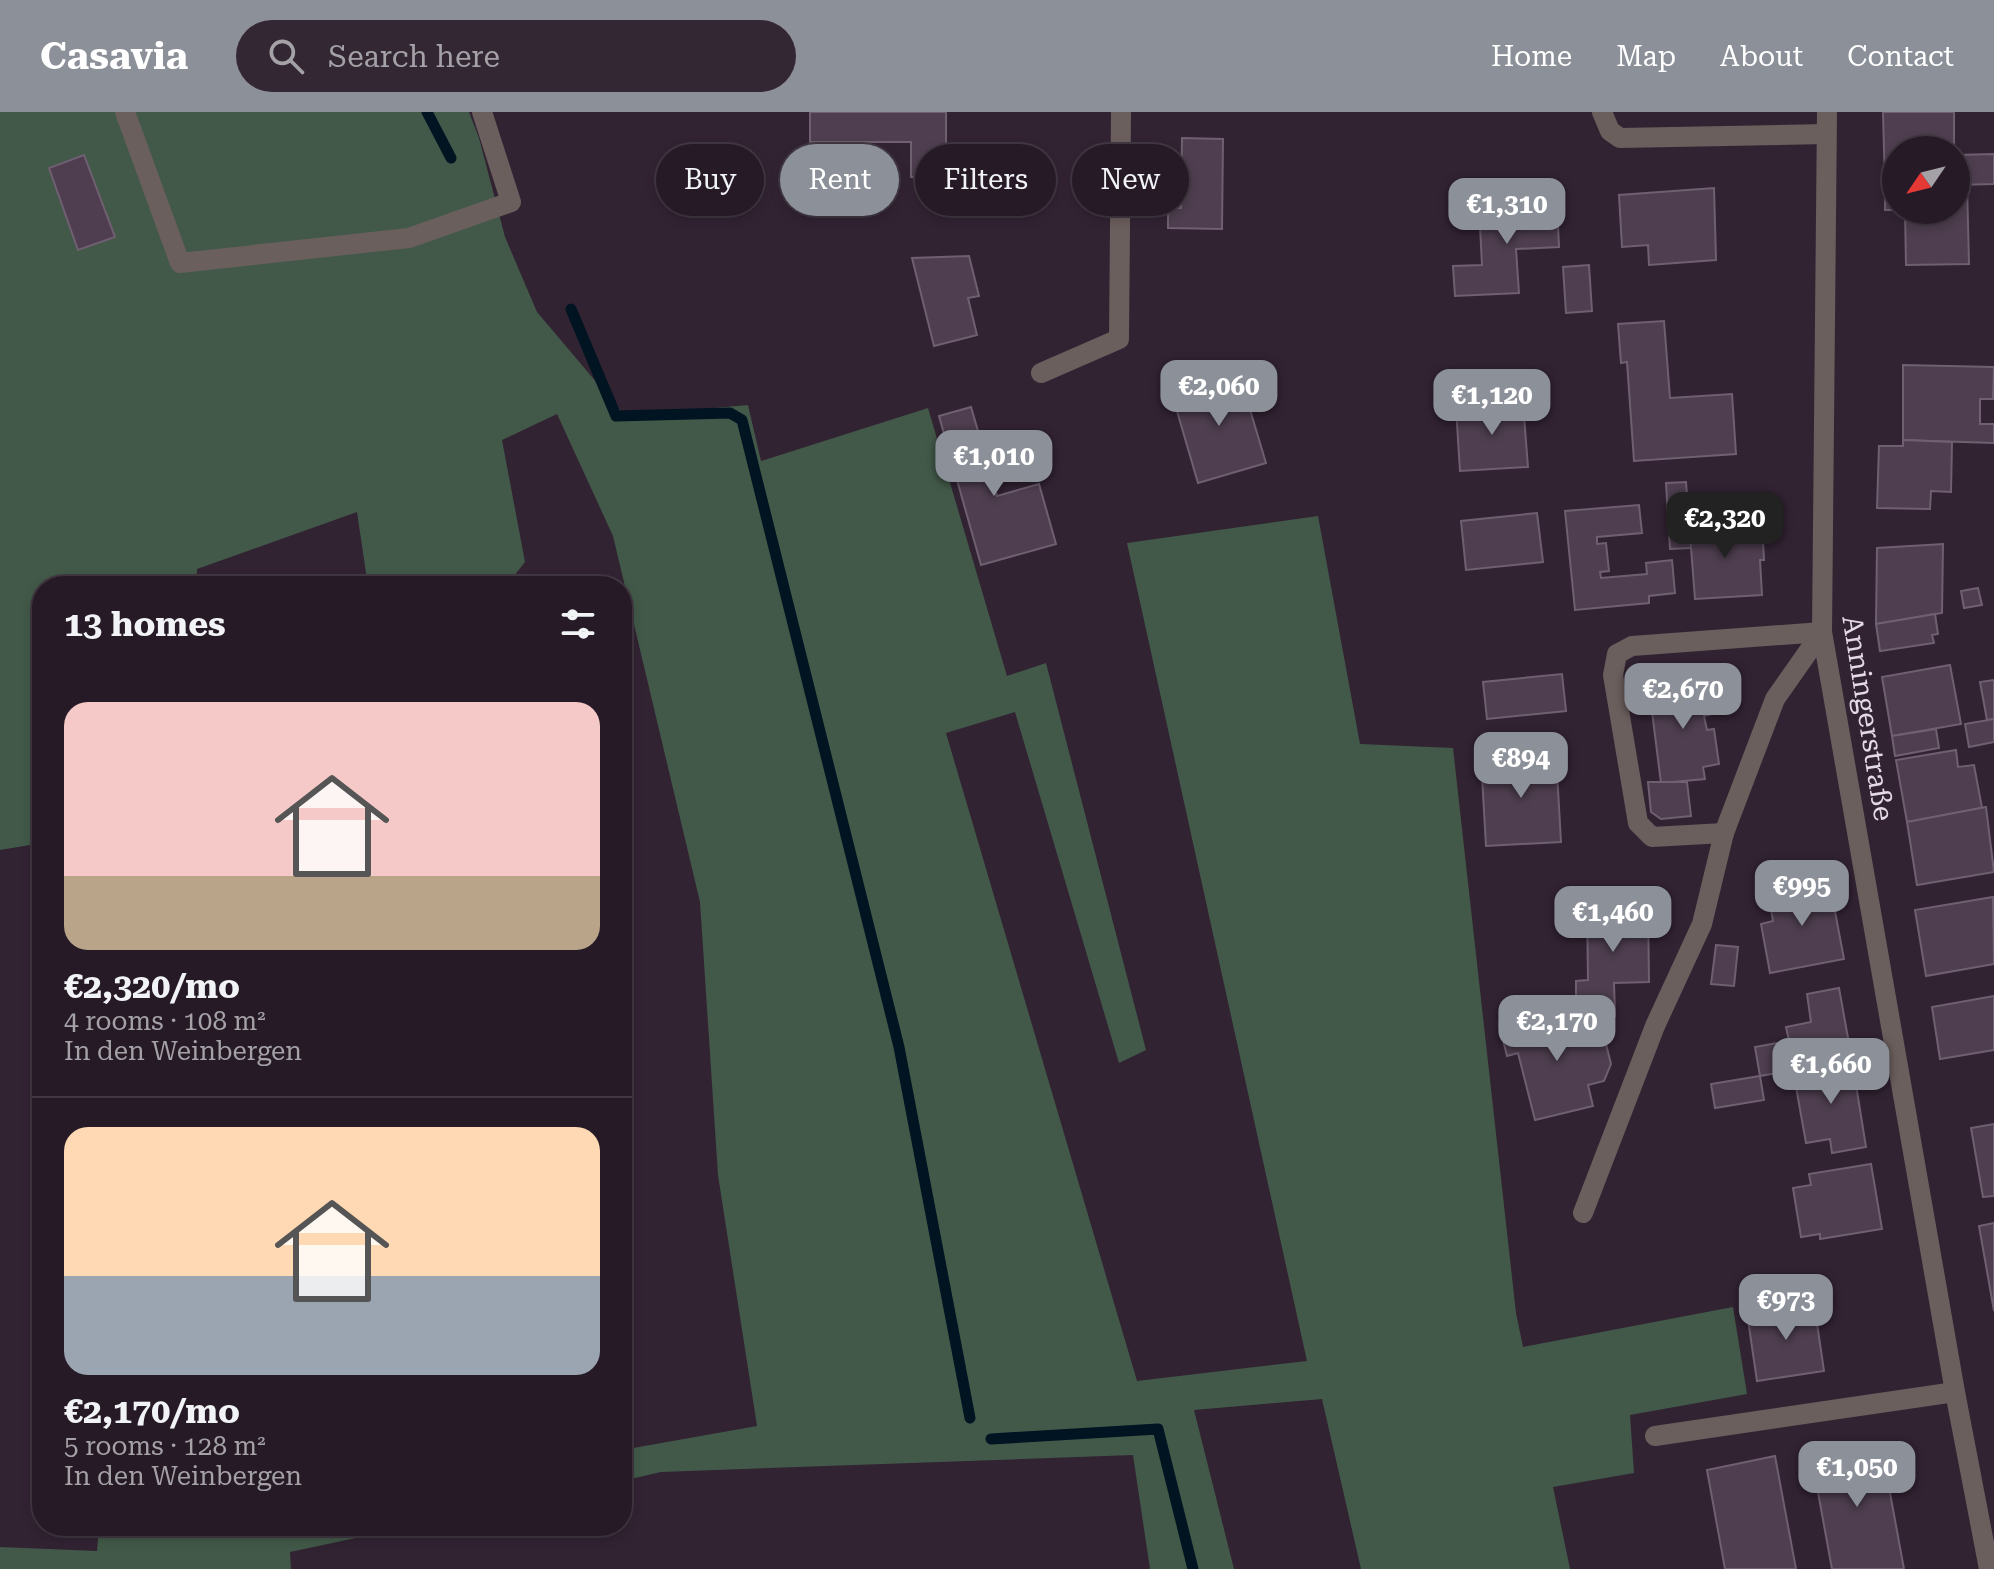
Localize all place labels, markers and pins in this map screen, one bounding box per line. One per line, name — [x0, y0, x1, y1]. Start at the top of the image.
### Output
pin: €1,310 — [1442, 178, 1572, 246]
pin: €2,060 — [1154, 360, 1284, 428]
pin: €1,120 — [1427, 369, 1557, 437]
pin: €1,010 — [929, 430, 1059, 498]
pin: €2,320 — [1660, 492, 1790, 560]
pin: €2,670 — [1618, 663, 1748, 731]
pin: €894 — [1474, 732, 1568, 800]
pin: €995 — [1755, 860, 1849, 928]
pin: €1,460 — [1548, 886, 1678, 954]
pin: €2,170 — [1492, 995, 1622, 1063]
pin: €1,660 — [1766, 1038, 1896, 1106]
pin: €973 — [1739, 1274, 1833, 1342]
pin: €1,050 — [1792, 1441, 1922, 1509]

